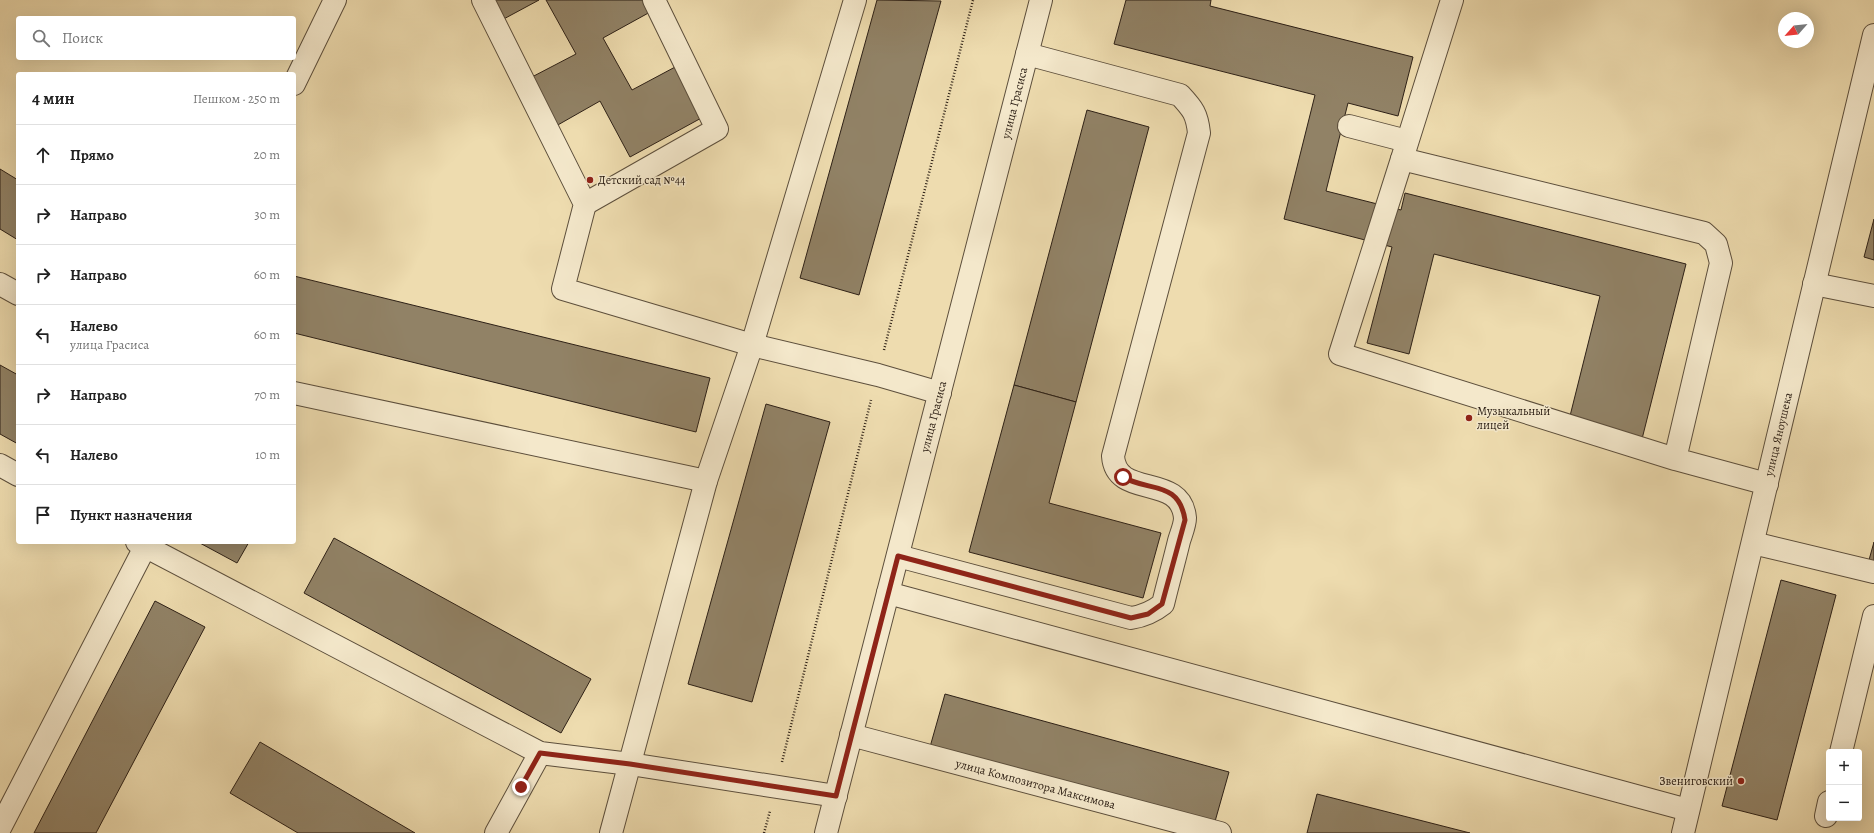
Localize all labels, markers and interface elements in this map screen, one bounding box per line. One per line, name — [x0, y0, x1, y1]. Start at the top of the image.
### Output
north arrow — [1778, 12, 1814, 48]
search box — [16, 16, 296, 60]
icon: search — [30, 27, 52, 49]
text: Поиск — [62, 28, 103, 48]
street label: улица Грасиса — [997, 65, 1031, 141]
text: 4 мин — [32, 87, 75, 110]
text: Пешком · 250 m — [193, 90, 280, 107]
icon: ahead — [32, 144, 54, 166]
text: Прямо — [70, 145, 114, 165]
text: 20 m — [254, 146, 280, 163]
place label: Детский сад №44 — [598, 172, 686, 188]
marker: Детский сад №44 — [585, 175, 595, 185]
icon: right — [32, 204, 54, 226]
text: Направо — [70, 205, 127, 225]
text: 30 m — [254, 206, 280, 223]
icon: right — [32, 264, 54, 286]
text: Направо — [70, 265, 127, 285]
text: 60 m — [254, 266, 280, 283]
text: Налево — [70, 316, 118, 336]
icon: left — [32, 324, 54, 346]
text: 60 m — [254, 326, 280, 343]
text: улица Грасиса — [70, 336, 149, 353]
street label: улица Грасиса — [916, 379, 950, 455]
icon: right — [32, 384, 54, 406]
text: Направо — [70, 385, 127, 405]
text: 70 m — [254, 386, 280, 403]
street label: улица Яноушека — [1760, 390, 1796, 479]
place label: Музыкальный лицей — [1477, 403, 1550, 433]
marker: Музыкальный лицей — [1464, 413, 1474, 423]
icon: left — [32, 444, 54, 466]
text: Налево — [70, 445, 118, 465]
text: 10 m — [255, 446, 280, 463]
route start — [1114, 468, 1132, 486]
icon: arrive — [32, 504, 54, 526]
text: Пункт назначения — [70, 505, 192, 525]
map controls — [1826, 749, 1862, 821]
button: + — [1826, 749, 1862, 785]
street label: улица Композитора Максимова — [953, 755, 1118, 813]
place label: Звениговский — [1659, 773, 1733, 789]
marker: Звениговский — [1736, 776, 1746, 786]
route end — [512, 778, 530, 796]
button: − — [1826, 785, 1862, 821]

